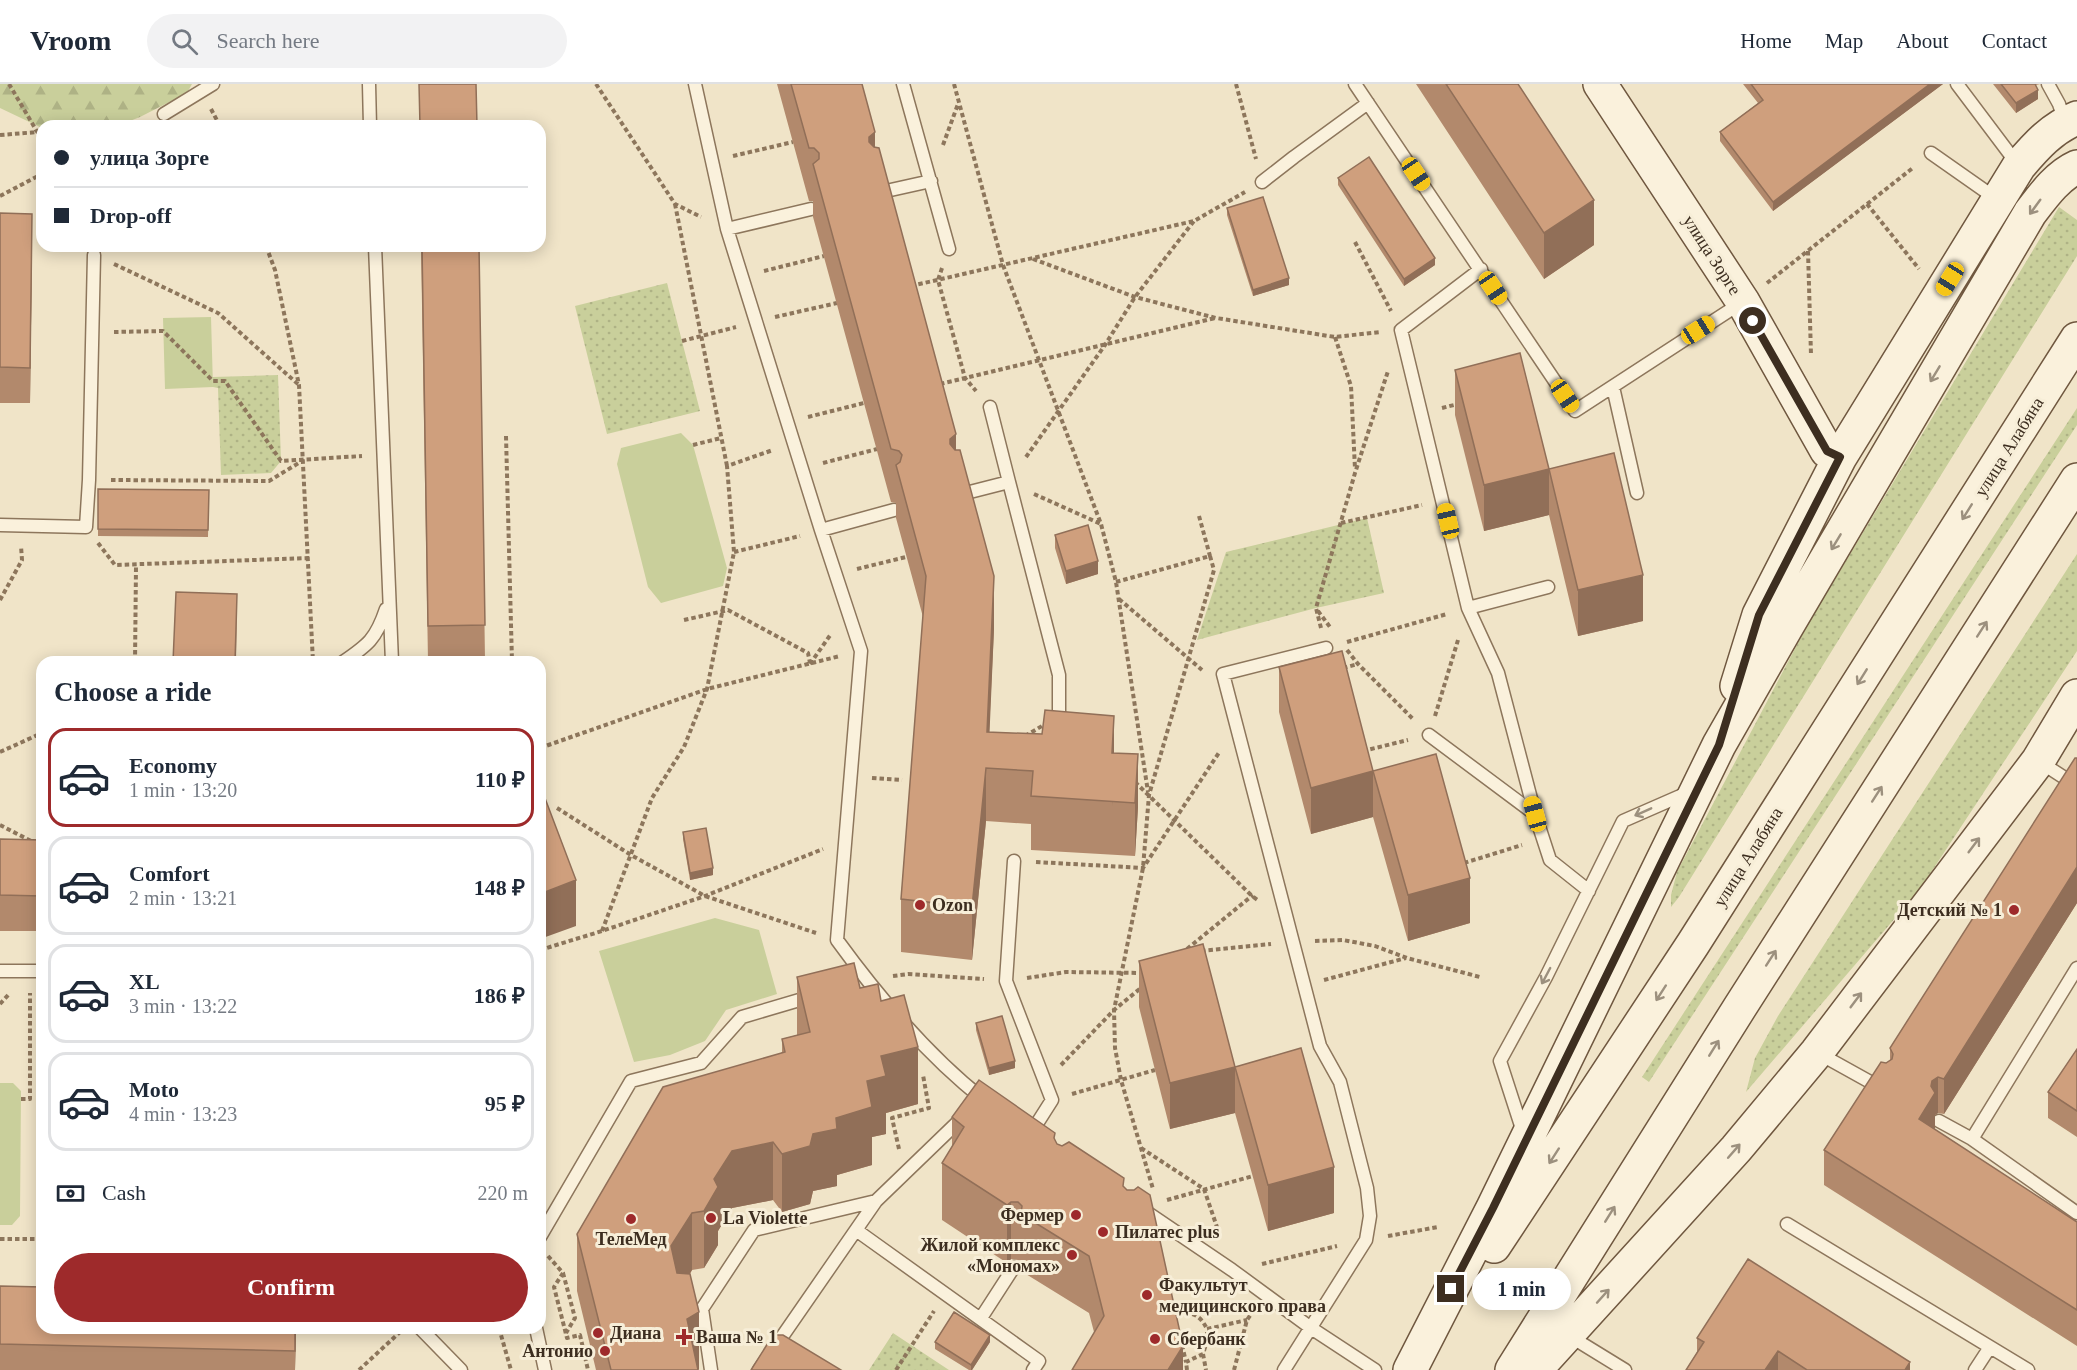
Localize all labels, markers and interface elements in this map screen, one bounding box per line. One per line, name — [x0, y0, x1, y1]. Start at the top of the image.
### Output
search box — [147, 14, 567, 68]
text: Vroom — [30, 25, 111, 56]
icon: search — [168, 25, 201, 58]
text: Search here — [216, 28, 320, 53]
text: Home — [1740, 29, 1792, 53]
text: Map — [1825, 29, 1863, 53]
text: About — [1896, 29, 1949, 53]
text: Contact — [1982, 29, 2047, 53]
text: улица Зорге — [90, 145, 209, 170]
car — [1398, 154, 1434, 194]
one-way arrow — [2029, 198, 2042, 214]
text: Drop-off — [90, 203, 171, 228]
street label: улица Зорге — [1679, 211, 1745, 299]
car — [1933, 259, 1967, 299]
car — [1475, 268, 1511, 308]
route start — [1739, 307, 1766, 334]
car — [1678, 313, 1718, 347]
one-way arrow — [1929, 365, 1941, 382]
car — [1547, 376, 1583, 416]
street label: улица Алабяна — [1970, 394, 2048, 500]
car — [1435, 501, 1461, 541]
one-way arrow — [1961, 504, 1973, 520]
one-way arrow — [1830, 533, 1842, 550]
one-way arrow — [1976, 621, 1988, 638]
one-way arrow — [1856, 668, 1868, 685]
text: Choose a ride — [54, 677, 212, 707]
icon: car — [57, 751, 111, 805]
text: Economy — [129, 753, 217, 778]
text: 110 ₽ — [475, 767, 525, 792]
text: 1 min · 13:20 — [129, 779, 237, 801]
one-way arrow — [1870, 785, 1883, 802]
car — [1522, 794, 1548, 834]
street label: улица Алабяна — [1709, 804, 1787, 910]
one-way arrow — [1634, 808, 1652, 819]
one-way arrow — [1968, 837, 1981, 853]
icon: car — [57, 859, 111, 913]
text: Comfort — [129, 861, 210, 886]
text: 148 ₽ — [474, 875, 525, 900]
text: 2 min · 13:21 — [129, 887, 237, 909]
place label: Ozon — [932, 895, 973, 915]
marker: Ozon — [913, 898, 927, 912]
place label: Детский № 1 — [1897, 900, 2002, 920]
marker: Детский № 1 — [2007, 903, 2021, 917]
one-way arrow — [1766, 950, 1778, 967]
icon: car — [57, 967, 111, 1021]
one-way arrow — [1540, 967, 1551, 985]
text: XL — [129, 969, 160, 994]
text: 186 ₽ — [474, 983, 525, 1008]
one-way arrow — [1655, 984, 1667, 1000]
one-way arrow — [1850, 992, 1863, 1008]
text: 3 min · 13:22 — [129, 995, 237, 1017]
one-way arrow — [1708, 1041, 1720, 1057]
icon: car — [57, 1075, 111, 1129]
text: Moto — [129, 1077, 179, 1102]
text: 95 ₽ — [485, 1091, 525, 1116]
text: 4 min · 13:23 — [129, 1103, 237, 1125]
one-way arrow — [1727, 1144, 1741, 1159]
one-way arrow — [1547, 1147, 1560, 1164]
icon: cash — [54, 1177, 87, 1210]
text: Cash — [102, 1180, 146, 1205]
text: 220 m — [477, 1182, 528, 1204]
place label: Фермер — [1001, 1205, 1064, 1225]
one-way arrow — [1605, 1206, 1617, 1223]
place label: La Violette — [723, 1208, 807, 1228]
marker: Фермер — [1069, 1208, 1083, 1222]
marker: La Violette — [704, 1211, 718, 1225]
marker: ТелеМед — [624, 1212, 638, 1226]
place label: Пилатес plus — [1115, 1222, 1220, 1242]
marker: Пилатес plus — [1096, 1225, 1110, 1239]
place label: ТелеМед — [595, 1229, 667, 1249]
place label: Жилой комплекс «Мономах» — [920, 1235, 1060, 1276]
marker: Жилой комплекс «Мономах» — [1065, 1248, 1079, 1262]
button: Confirm — [54, 1253, 528, 1322]
callout: 1 min — [1472, 1268, 1571, 1310]
place label: Факультут медицинского права — [1159, 1275, 1326, 1316]
route end — [1437, 1275, 1464, 1302]
text: 1 min — [1497, 1278, 1546, 1300]
marker: Факультут медицинского права — [1140, 1288, 1154, 1302]
one-way arrow — [1596, 1289, 1610, 1304]
place label: Диана — [610, 1323, 661, 1343]
marker: Диана — [591, 1326, 605, 1340]
place label: Ваша № 1 — [696, 1327, 777, 1347]
place label: Сбербанк — [1167, 1329, 1246, 1349]
marker: Ваша № 1 — [677, 1330, 691, 1344]
marker: Сбербанк — [1148, 1332, 1162, 1346]
place label: Антонио — [522, 1341, 593, 1361]
marker: Антонио — [598, 1344, 612, 1358]

